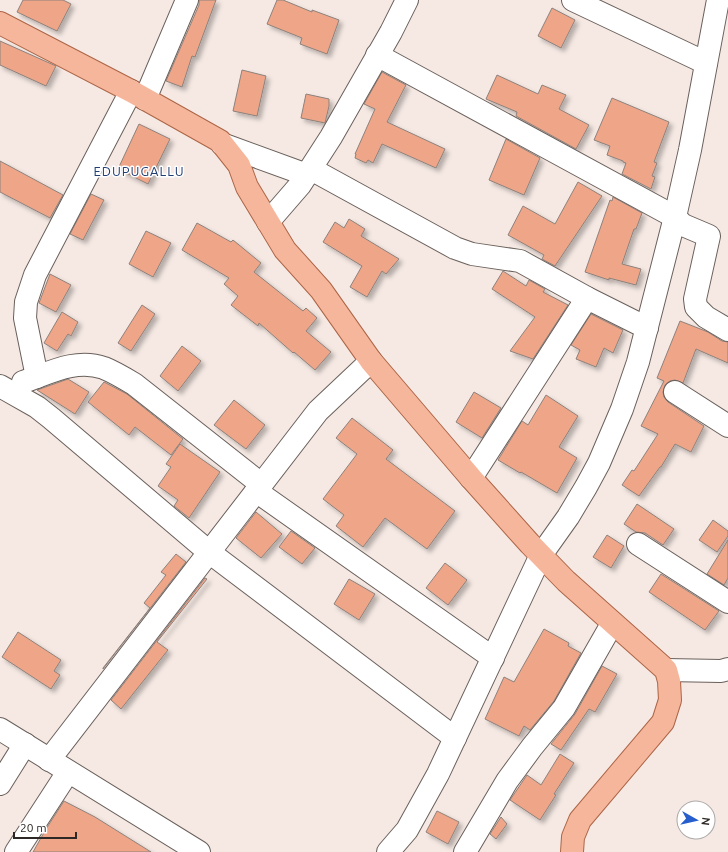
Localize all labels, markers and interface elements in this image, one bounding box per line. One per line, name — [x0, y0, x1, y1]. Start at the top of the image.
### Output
district label: EDUPUGALLU — [93, 164, 185, 178]
north arrow — [676, 800, 716, 840]
scale bar — [14, 814, 76, 840]
text: N — [699, 816, 712, 826]
text: 20 m — [20, 821, 47, 834]

